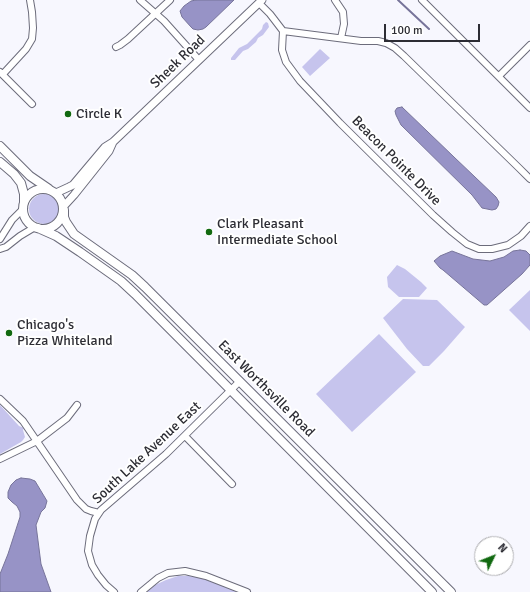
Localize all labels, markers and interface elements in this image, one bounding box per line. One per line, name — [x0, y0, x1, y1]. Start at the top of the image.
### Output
scale bar — [386, 16, 482, 42]
text: 100 m — [391, 23, 423, 38]
street label: Sheek Road — [147, 32, 209, 92]
place label: Circle K — [76, 106, 122, 122]
marker: Circle K — [63, 109, 73, 119]
street label: Beacon Pointe Drive — [348, 113, 444, 209]
place label: Clark Pleasant Intermediate School — [217, 216, 337, 248]
marker: Clark Pleasant Intermediate School — [204, 227, 214, 237]
place label: Chicago's Pizza Whiteland — [17, 317, 113, 350]
marker: Chicago's Pizza Whiteland — [4, 328, 14, 338]
street label: East Worthsville Road — [214, 337, 318, 441]
street label: South Lake Avenue East — [89, 398, 205, 508]
north arrow — [474, 536, 514, 576]
text: N — [495, 541, 510, 555]

